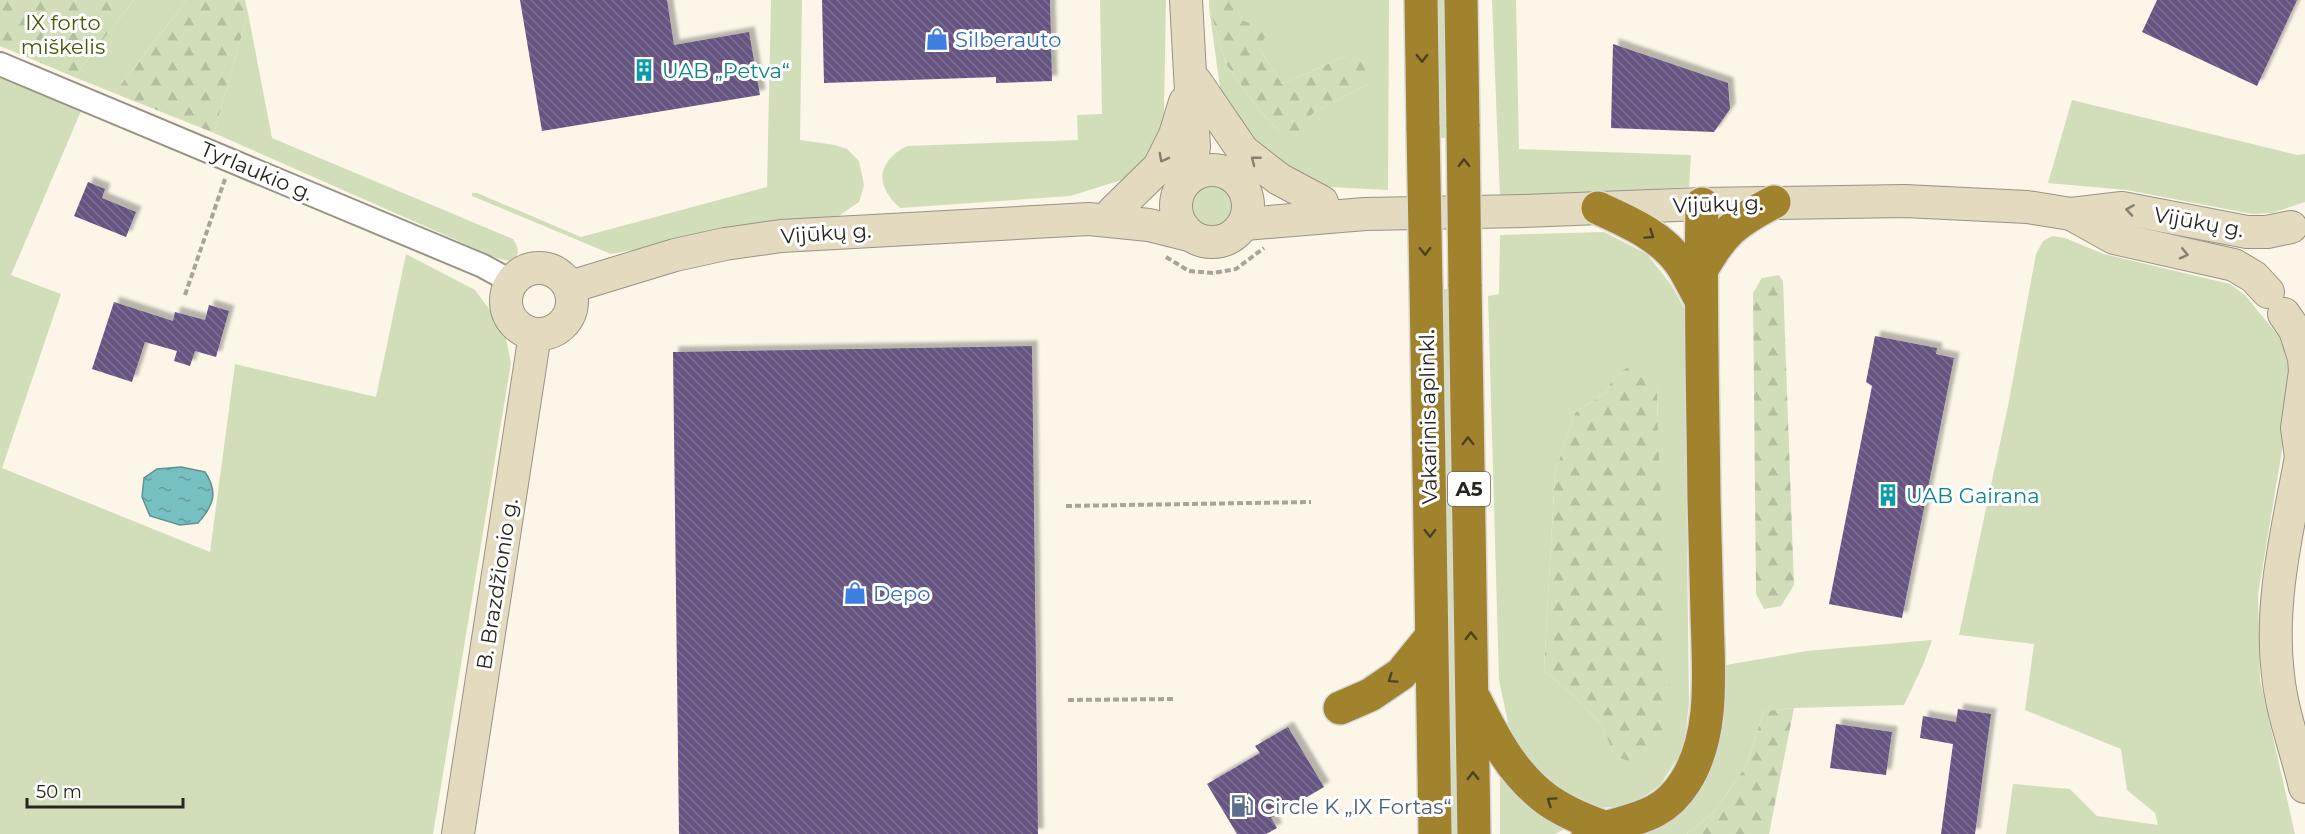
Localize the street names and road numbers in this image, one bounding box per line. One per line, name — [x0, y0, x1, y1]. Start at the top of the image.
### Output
street label: Tyrlaukio g. — [197, 136, 317, 206]
street label: Vijūkų g. — [1672, 190, 1764, 218]
street label: Vijūkų g. — [2152, 202, 2246, 242]
street label: Vijūkų g. — [780, 217, 872, 249]
street label: Vakarinis aplinkl. — [1414, 329, 1442, 505]
road number: A5 — [1448, 472, 1490, 506]
street label: B. Brazdžionio g. — [471, 496, 523, 672]

